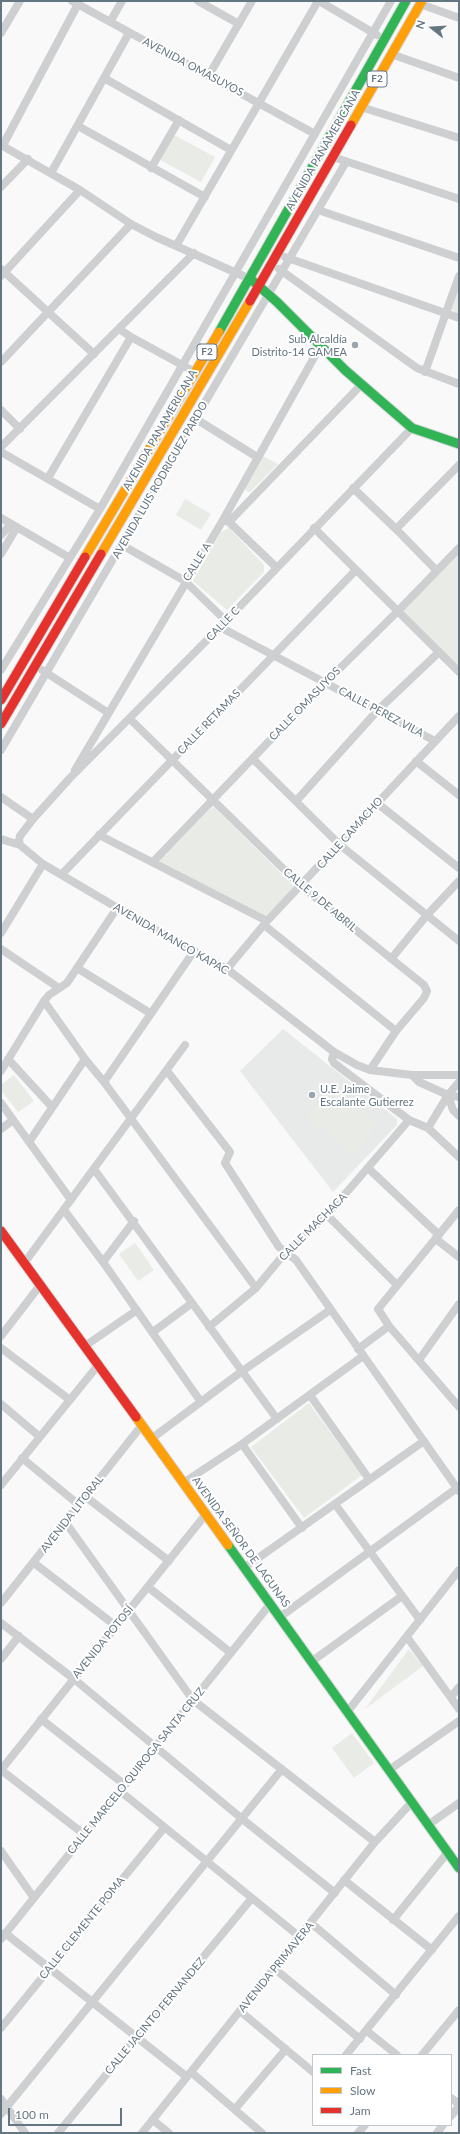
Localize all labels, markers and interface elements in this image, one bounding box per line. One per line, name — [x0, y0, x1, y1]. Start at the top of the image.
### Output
north arrow — [412, 8, 452, 48]
text: N — [413, 18, 428, 30]
street label: AVENIDA OMASUYOS — [140, 35, 246, 99]
road number: F2 — [367, 71, 387, 87]
street label: AVENIDA PANAMERICANA — [283, 87, 363, 213]
place label: Sub Alcaldía Distrito-14 GAMEA — [252, 332, 347, 358]
marker: Sub Alcaldía Distrito-14 GAMEA — [350, 340, 360, 350]
road number: F2 — [197, 344, 217, 360]
street label: AVENIDA PANAMERICANA — [120, 367, 200, 493]
street label: AVENIDA LUIS RODRIGUEZ PARDO — [109, 399, 211, 561]
street label: CALLE A — [180, 540, 214, 584]
street label: CALLE C — [203, 604, 243, 644]
street label: CALLE OMASUYOS — [267, 665, 343, 743]
street label: CALLE PEREZ VILA — [336, 684, 426, 740]
street label: CALLE RETAMAS — [175, 687, 243, 757]
street label: CALLE CAMACHO — [314, 794, 386, 872]
street label: CALLE 9 DE ABRIL — [280, 865, 360, 935]
street label: AVENIDA MANCO KAPAC — [111, 901, 231, 977]
place label: U.E. Jaime Escalante Gutierrez — [320, 1082, 414, 1108]
marker: U.E. Jaime Escalante Gutierrez — [307, 1090, 317, 1100]
street label: CALLE MACHACA — [276, 1190, 350, 1264]
street label: AVENIDA LITORAL — [38, 1473, 106, 1555]
street label: AVENIDA SEÑOR DE LAGUNAS — [189, 1474, 293, 1610]
street label: AVENIDA POTOSÍ — [70, 1603, 136, 1681]
street label: CALLE MARCELO QUIROGA SANTA CRUZ — [65, 1685, 207, 1857]
street label: CALLE CLEMENTE POMA — [36, 1874, 128, 1982]
street label: AVENIDA PRIMAVERA — [236, 1919, 316, 2015]
street label: CALLE JACINTO FERNANDEZ — [102, 1955, 208, 2077]
legend — [312, 2054, 452, 2126]
text: Fast — [350, 2063, 371, 2078]
text: Slow — [350, 2083, 375, 2098]
scale bar — [10, 2100, 124, 2126]
text: Jam — [350, 2103, 371, 2118]
text: 100 m — [15, 2107, 49, 2122]

